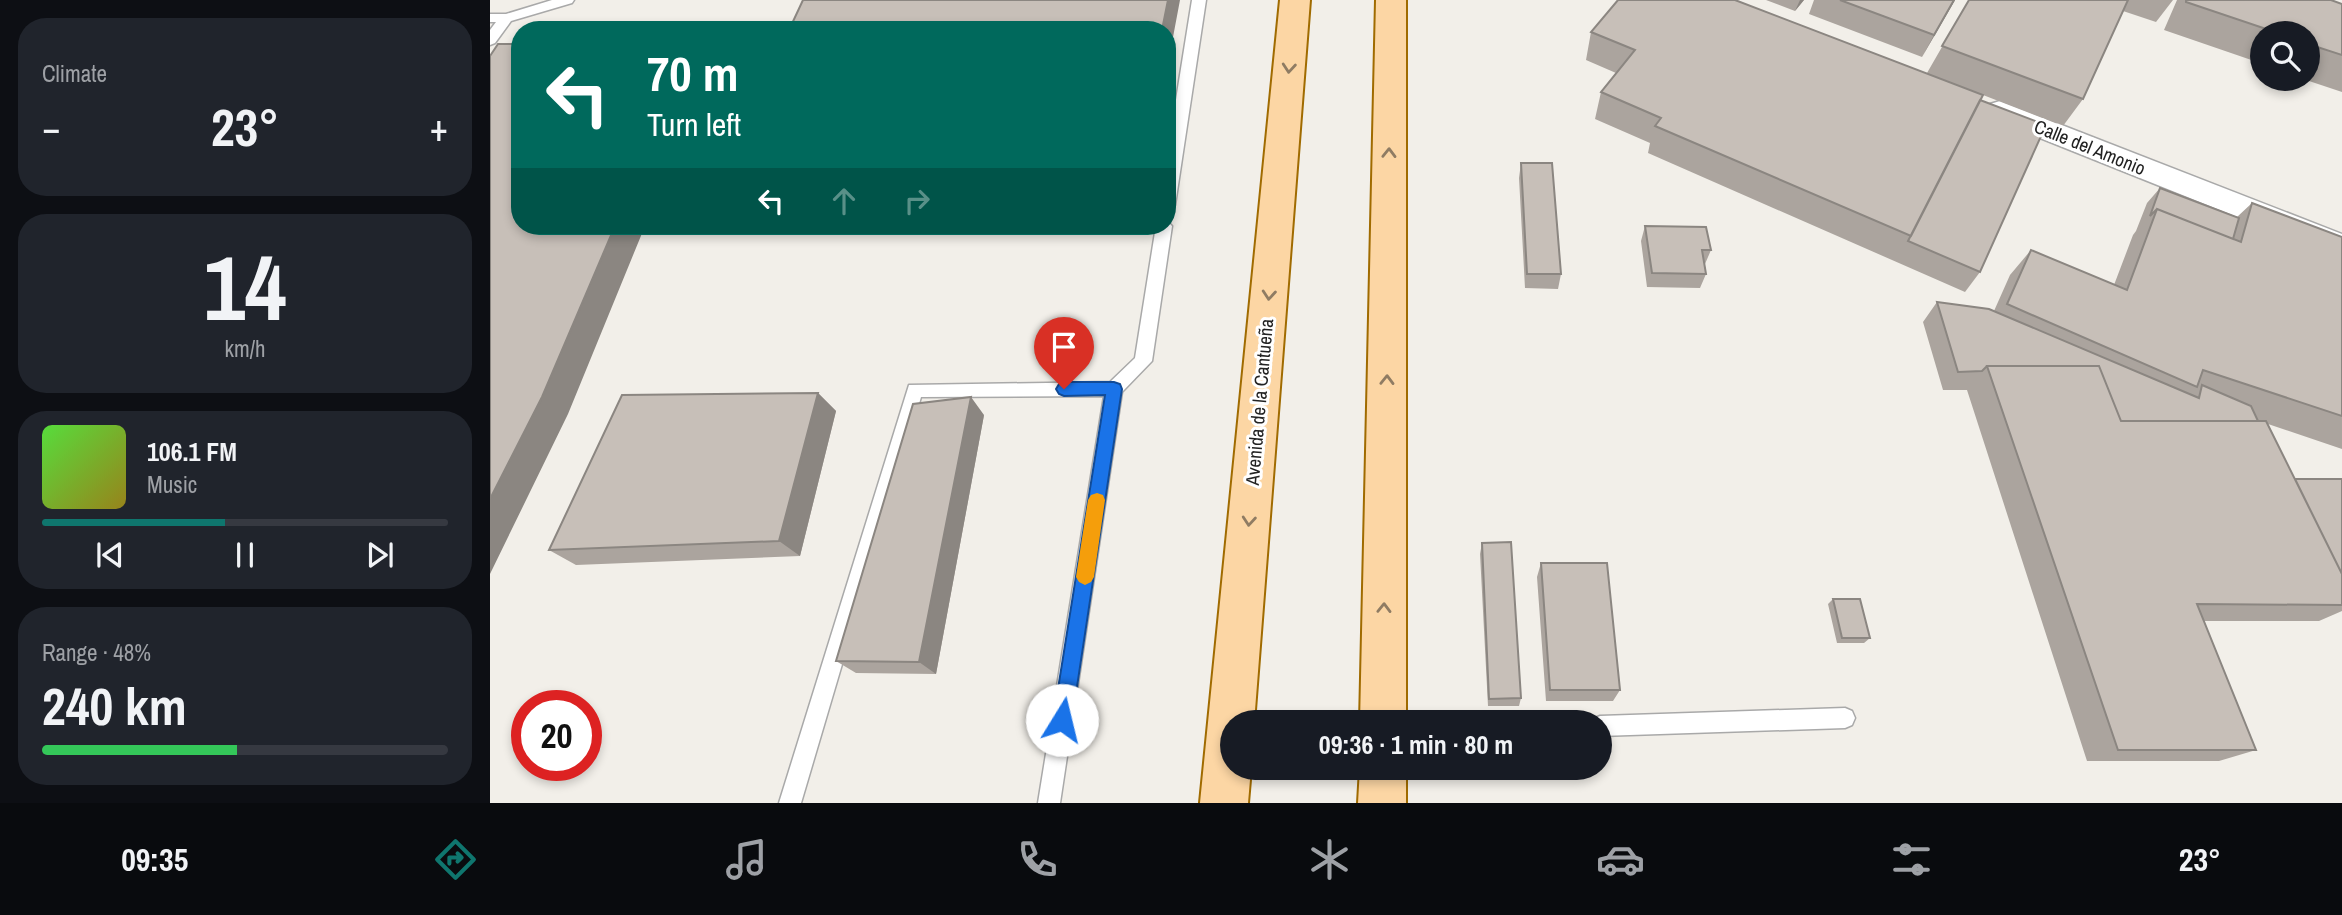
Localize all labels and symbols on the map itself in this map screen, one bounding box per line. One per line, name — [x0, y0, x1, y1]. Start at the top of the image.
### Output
one-way arrow — [1282, 63, 1297, 74]
street label: Calle del Amonio — [2031, 113, 2149, 181]
one-way arrow — [1381, 147, 1397, 158]
one-way arrow — [1262, 289, 1277, 300]
pin — [1034, 317, 1094, 389]
street label: Avenida de la Cantueña — [1239, 317, 1279, 487]
one-way arrow — [1379, 375, 1394, 386]
one-way arrow — [1242, 516, 1257, 527]
one-way arrow — [1376, 602, 1392, 613]
position arrow — [1025, 683, 1099, 757]
speed limit sign: 20 — [511, 690, 602, 781]

